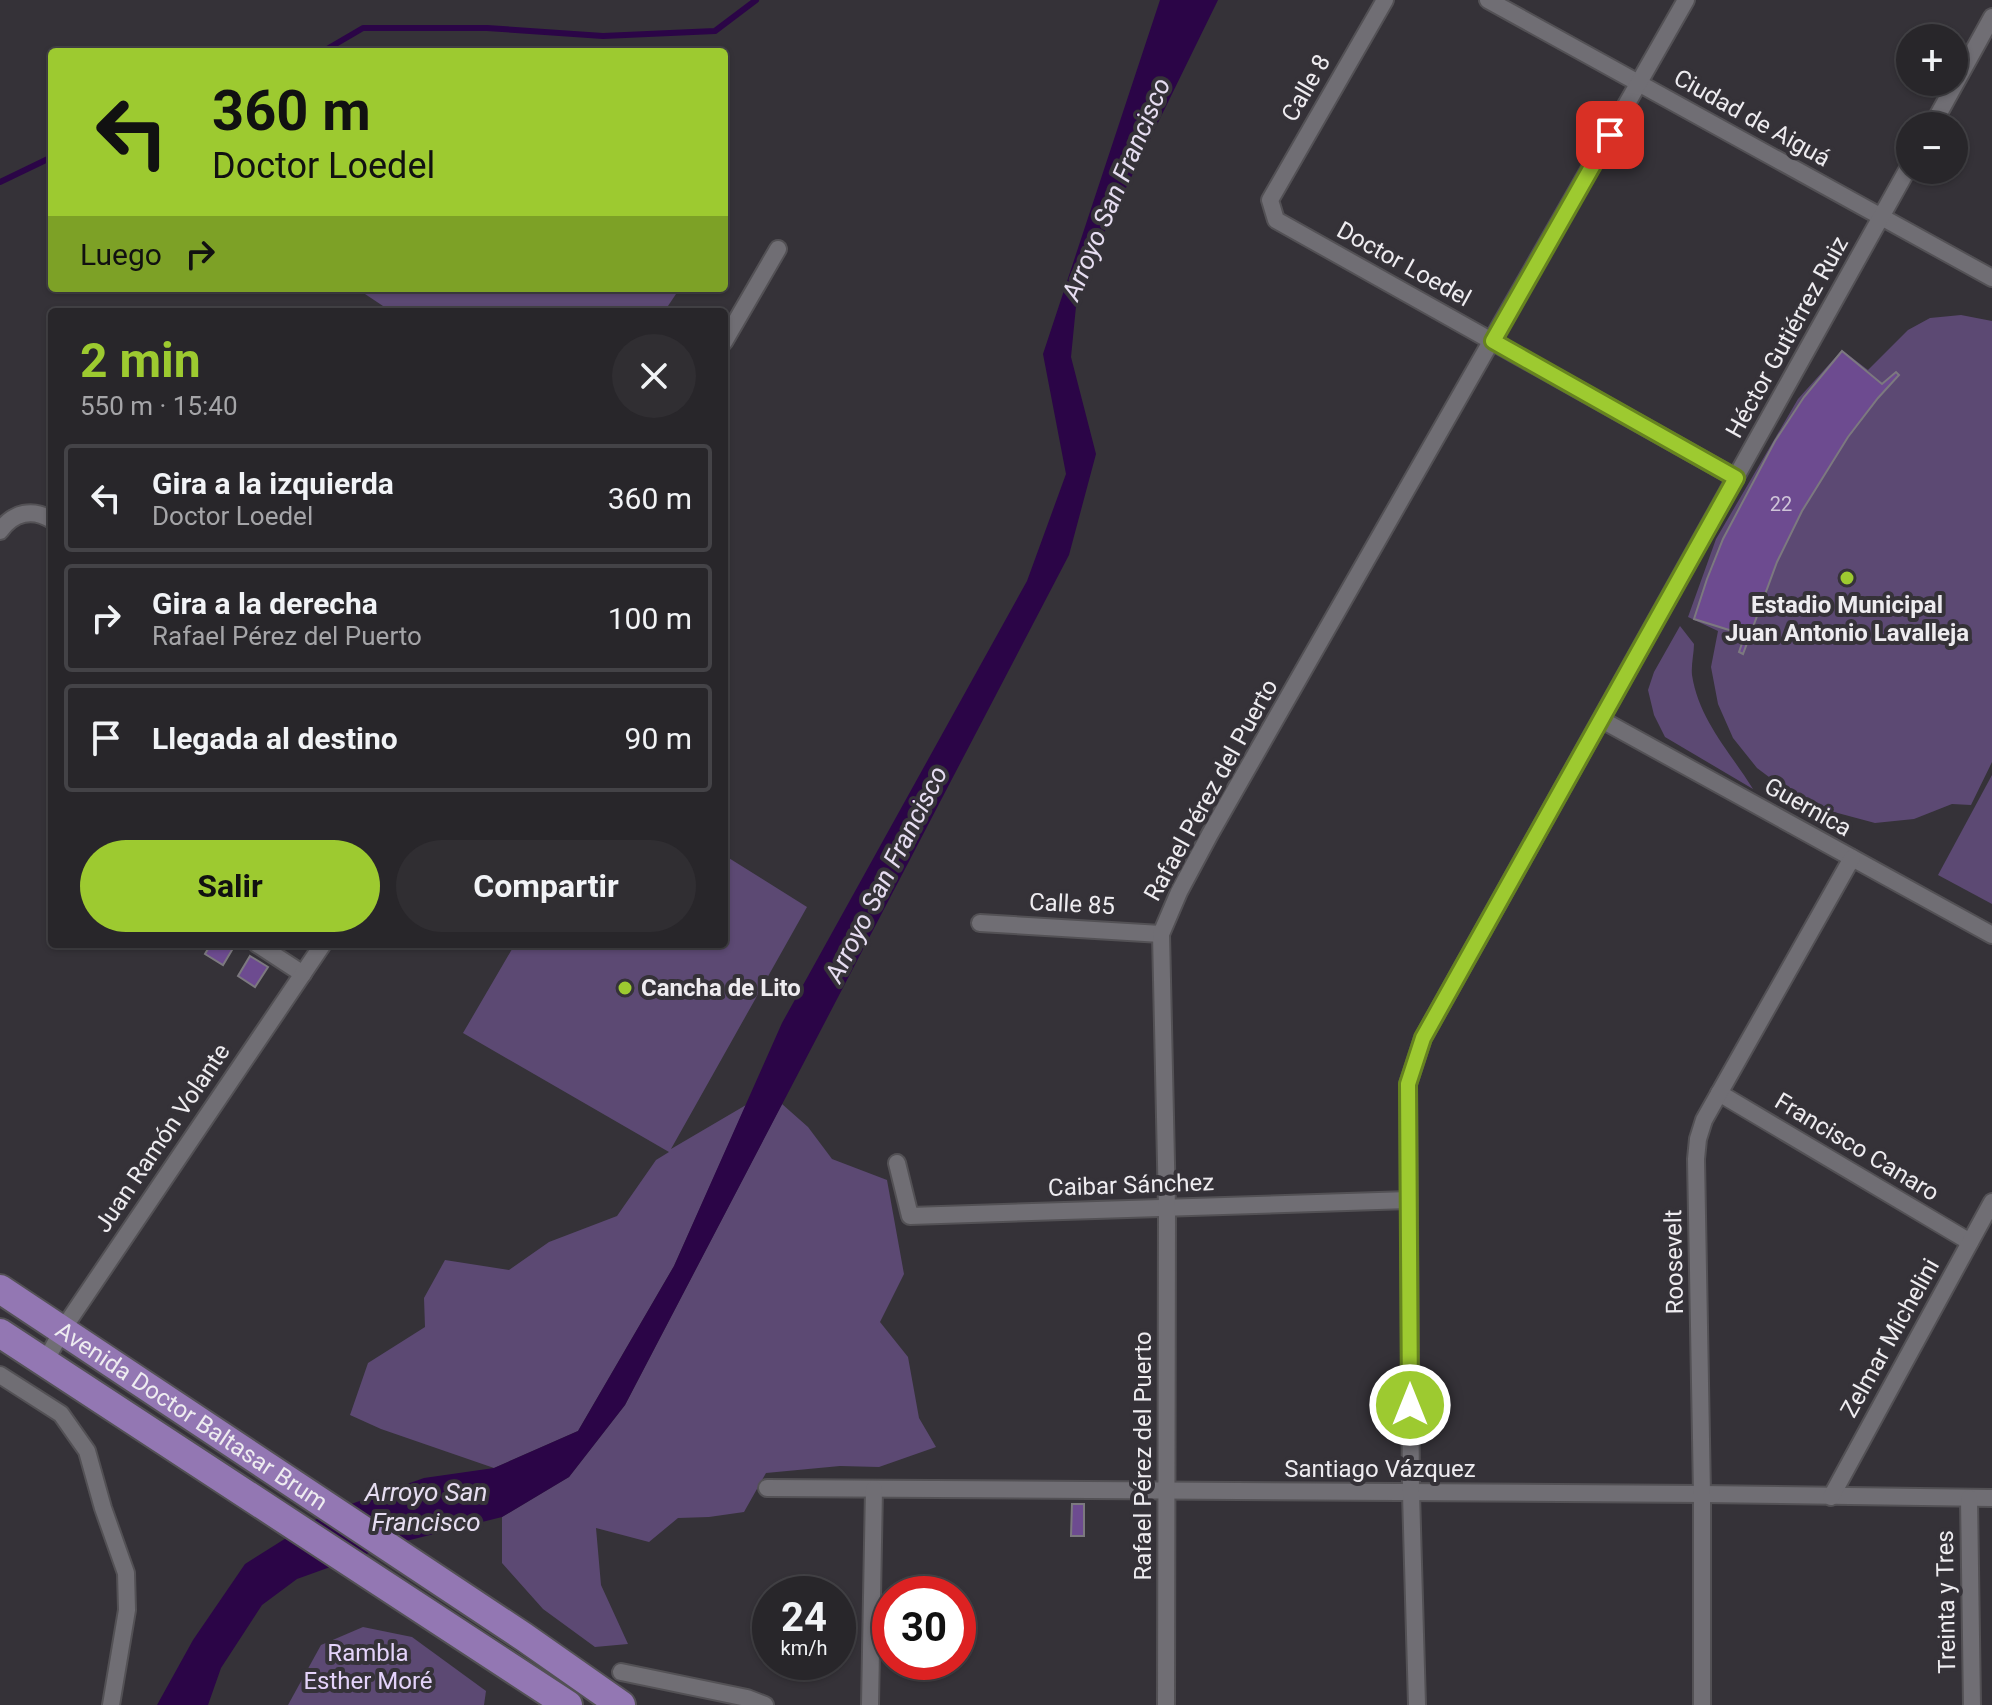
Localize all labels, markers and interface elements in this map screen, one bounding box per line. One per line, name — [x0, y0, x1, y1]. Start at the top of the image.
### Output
map controls — [1896, 24, 1968, 184]
button: + — [1896, 24, 1968, 96]
street label: Calle 8 — [1276, 50, 1336, 126]
street label: Ciudad de Aiguá — [1669, 64, 1835, 172]
water label: Arroyo San Francisco — [1055, 73, 1176, 306]
text: 360 m — [212, 78, 371, 144]
icon: left — [80, 80, 184, 184]
pin — [1576, 101, 1644, 169]
button: − — [1896, 112, 1968, 184]
icon: arrive — [1588, 113, 1632, 157]
text: Doctor Loedel — [212, 145, 435, 187]
street label: Doctor Loedel — [1332, 216, 1476, 312]
street label: Héctor Gutiérrez Ruiz — [1720, 231, 1854, 443]
icon: right — [178, 232, 222, 276]
text: Luego — [80, 237, 162, 272]
text: 2 min — [80, 332, 201, 389]
button: close — [612, 334, 696, 418]
text: 550 m · 15:40 — [80, 391, 238, 421]
text: Gira a la izquierda — [152, 466, 394, 501]
icon: left — [84, 476, 128, 520]
text: 360 m — [608, 481, 692, 516]
house number: 22 — [1770, 492, 1792, 516]
text: Doctor Loedel — [152, 501, 313, 531]
marker: Estadio Municipal Juan Antonio Lavalleja — [1838, 569, 1856, 587]
text: Gira a la derecha — [152, 586, 378, 621]
place label: Estadio Municipal Juan Antonio Lavalleja — [1725, 591, 1969, 647]
icon: right — [84, 596, 128, 640]
text: 100 m — [608, 601, 692, 636]
text: Rafael Pérez del Puerto — [152, 621, 422, 651]
street label: Rafael Pérez del Puerto — [1138, 674, 1284, 906]
icon: arrive — [84, 716, 128, 760]
text: Llegada al destino — [152, 721, 398, 756]
text: 90 m — [625, 721, 692, 756]
water label: Arroyo San Francisco — [818, 761, 953, 989]
street label: Guernica — [1760, 772, 1856, 842]
button: Salir — [80, 840, 380, 932]
button: Compartir — [396, 840, 696, 932]
street label: Calle 85 — [1028, 888, 1116, 920]
place label: Cancha de Lito — [641, 974, 801, 1002]
marker: Cancha de Lito — [616, 979, 634, 997]
street label: Juan Ramón Volante — [88, 1038, 236, 1238]
street label: Francisco Canaro — [1770, 1087, 1944, 1207]
street label: Caibar Sánchez — [1048, 1168, 1215, 1202]
street label: Roosevelt — [1659, 1209, 1689, 1315]
street label: Zelmar Michelini — [1835, 1254, 1945, 1422]
street label: Avenida Doctor Baltasar Brum — [51, 1316, 333, 1516]
street label: Rafael Pérez del Puerto — [1129, 1331, 1157, 1581]
position arrow — [1368, 1363, 1452, 1447]
street label: Santiago Vázquez — [1284, 1455, 1476, 1483]
water label: Arroyo San Francisco — [363, 1477, 487, 1537]
street label: Treinta y Tres — [1931, 1530, 1961, 1674]
speed limit sign: 30 — [872, 1576, 976, 1680]
text: 24 — [781, 1594, 827, 1641]
text: km/h — [781, 1636, 827, 1660]
park label: Rambla Esther Moré — [303, 1639, 433, 1695]

